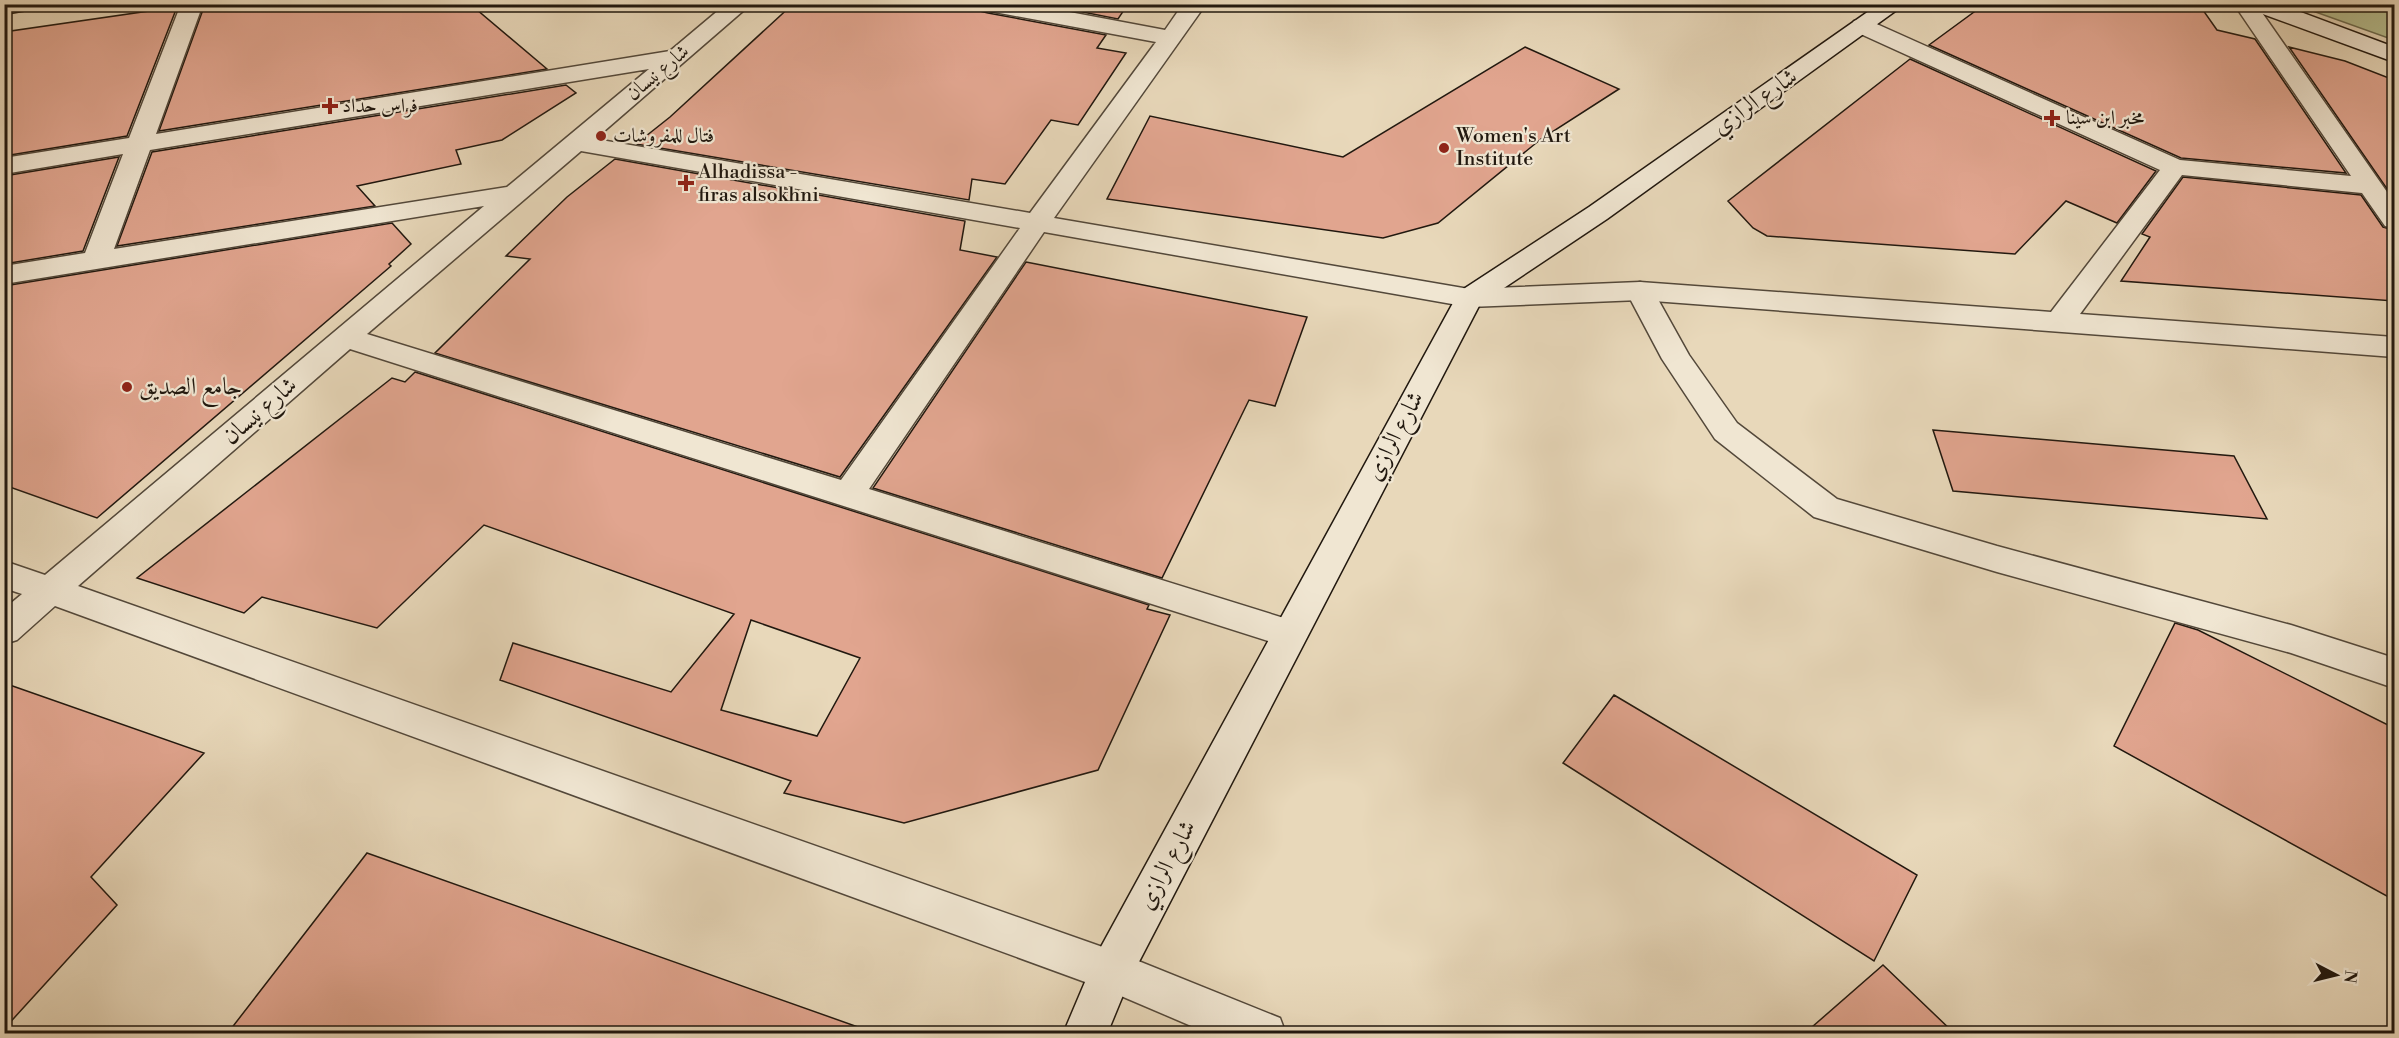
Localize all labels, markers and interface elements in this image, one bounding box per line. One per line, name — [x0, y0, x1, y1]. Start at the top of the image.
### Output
street label: شارع نيسان — [621, 39, 697, 110]
street label: شارع الرازي — [1707, 62, 1806, 145]
place label: فراس حداد — [342, 94, 418, 119]
marker: فراس حداد — [323, 99, 337, 113]
place label: مخبر ابن سينا — [2066, 106, 2144, 131]
marker: مخبر ابن سينا — [2043, 109, 2061, 127]
place label: فتال للمفروشات — [613, 124, 714, 149]
place label: Women's Art Institute — [1455, 124, 1571, 172]
marker: فتال للمفروشات — [594, 129, 608, 143]
marker: Women's Art Institute — [1437, 141, 1451, 155]
place label: Alhadissa - firas alsokhni — [697, 160, 819, 208]
marker: Alhadissa - firas alsokhni — [679, 176, 693, 190]
street label: شارع نيسان — [216, 370, 306, 455]
place label: جامع الصديق — [139, 372, 242, 408]
marker: جامع الصديق — [120, 380, 134, 394]
street label: شارع الرازي — [1359, 386, 1435, 488]
street label: شارع الرازي — [1131, 815, 1207, 917]
north arrow — [2306, 945, 2366, 1005]
text: N — [2339, 969, 2361, 985]

